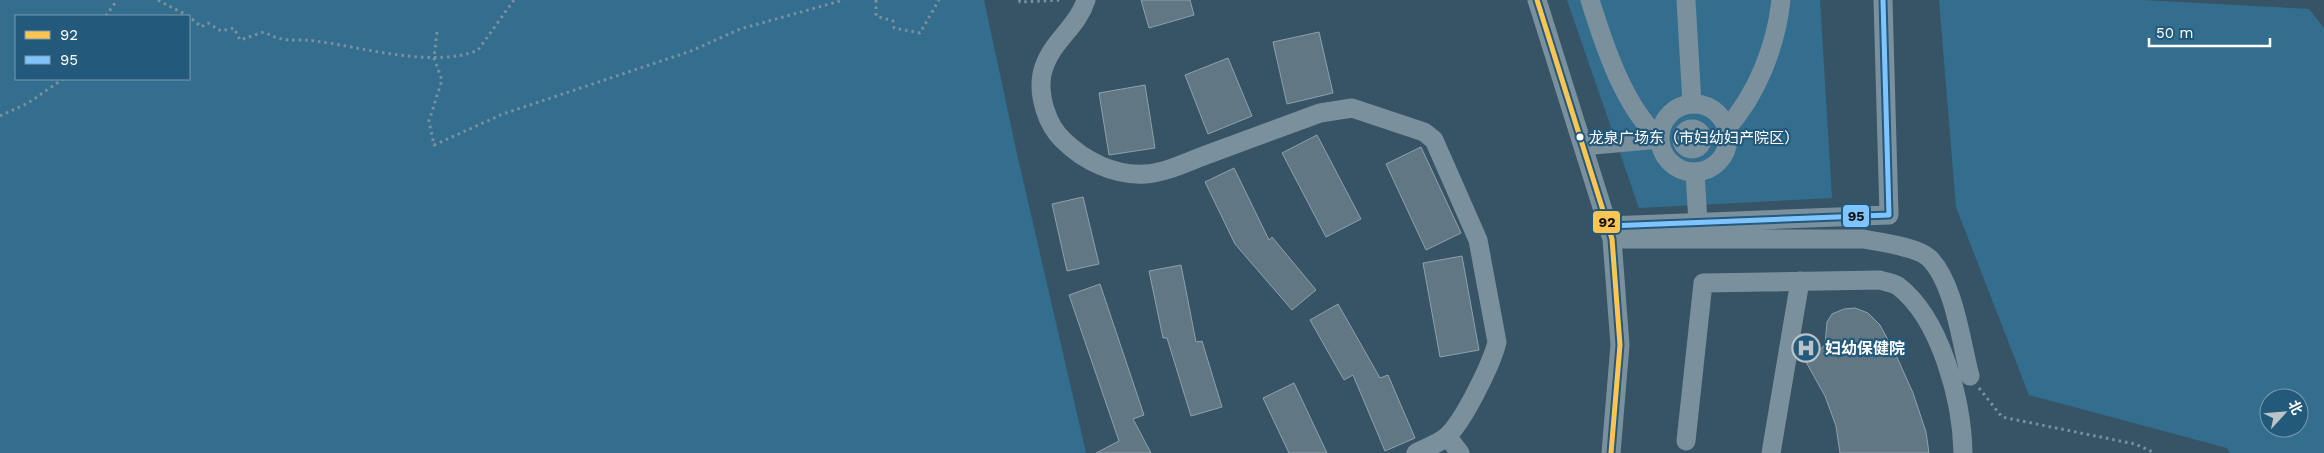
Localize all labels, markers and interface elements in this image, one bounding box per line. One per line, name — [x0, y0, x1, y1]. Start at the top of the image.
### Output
legend — [15, 15, 190, 80]
scale bar — [2149, 15, 2270, 47]
text: 50 m — [2156, 24, 2193, 42]
text: 92 — [60, 26, 78, 44]
text: 95 — [60, 51, 78, 69]
place label: 龙泉广场东（市妇幼妇产院区） — [1589, 129, 1799, 147]
marker: 龙泉广场东（市妇幼妇产院区） — [1575, 132, 1585, 142]
line badge: 95 — [1842, 204, 1870, 228]
text: 95 — [1848, 208, 1864, 224]
line badge: 92 — [1592, 210, 1621, 234]
text: 92 — [1599, 214, 1615, 230]
hospital icon: 妇幼保健院 — [1791, 333, 1821, 363]
place label: 妇幼保健院 — [1825, 339, 1905, 358]
north arrow — [2259, 388, 2309, 438]
text: 北 — [2285, 398, 2306, 417]

